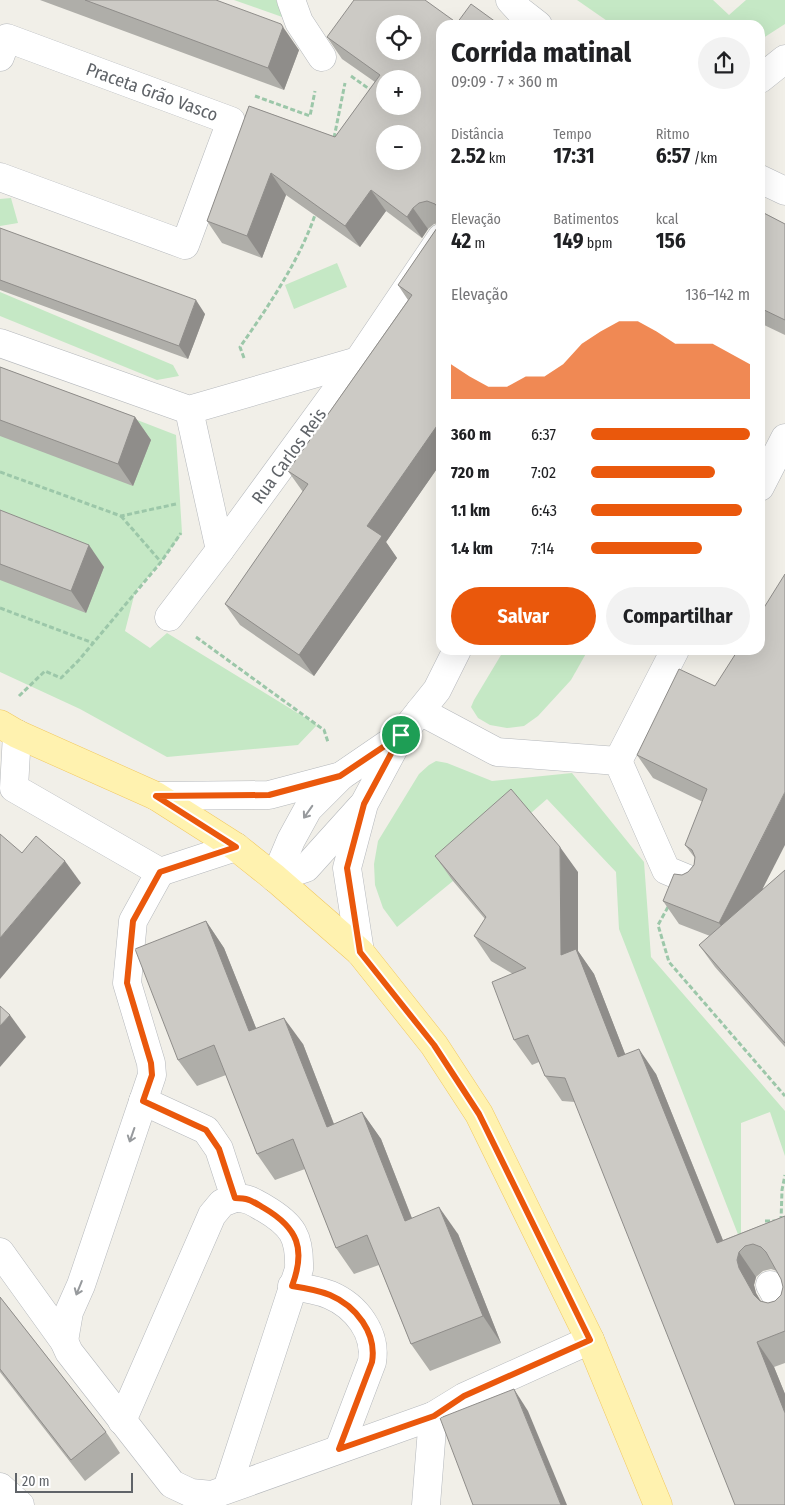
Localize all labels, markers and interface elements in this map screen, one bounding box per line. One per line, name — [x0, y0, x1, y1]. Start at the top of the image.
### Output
map controls — [376, 15, 421, 170]
button: locate — [376, 15, 421, 60]
text: Corrida matinal — [451, 36, 631, 69]
button: share — [698, 37, 750, 89]
street label: Praceta Grão Vasco — [83, 58, 221, 126]
button: + — [376, 70, 421, 115]
text: 09:09 · 7 × 360 m — [451, 72, 558, 91]
button: − — [376, 125, 421, 170]
text: Distância — [451, 126, 504, 143]
text: Tempo — [553, 126, 592, 143]
text: Ritmo — [656, 126, 690, 143]
text: 2.52 — [451, 143, 486, 169]
text: 17:31 — [553, 143, 595, 169]
text: 6:57 — [656, 143, 690, 169]
text: km — [486, 150, 506, 167]
text: /km — [690, 150, 718, 167]
text: Elevação — [451, 211, 501, 228]
text: Batimentos — [553, 211, 619, 228]
text: kcal — [656, 211, 678, 228]
text: 42 — [451, 228, 471, 254]
text: 149 — [553, 228, 583, 254]
text: 156 — [656, 228, 686, 254]
text: m — [471, 235, 485, 252]
text: bpm — [583, 235, 612, 252]
text: Elevação — [451, 285, 508, 304]
text: 136–142 m — [685, 285, 750, 304]
street label: Rua Carlos Reis — [247, 404, 331, 508]
text: 360 m — [451, 425, 491, 444]
text: 6:37 — [531, 425, 556, 444]
text: 720 m — [451, 463, 489, 482]
text: 7:02 — [531, 463, 556, 482]
text: 1.1 km — [451, 501, 490, 520]
text: 6:43 — [531, 501, 557, 520]
text: 1.4 km — [451, 539, 493, 558]
text: 7:14 — [531, 539, 554, 558]
button: Salvar — [451, 587, 596, 645]
button: Compartilhar — [606, 587, 750, 645]
pin — [380, 714, 422, 756]
icon: arrive — [387, 721, 415, 749]
one-way arrow — [303, 804, 313, 818]
one-way arrow — [126, 1126, 136, 1142]
one-way arrow — [74, 1281, 83, 1296]
scale bar — [15, 1470, 132, 1493]
text: 20 m — [22, 1473, 50, 1490]

